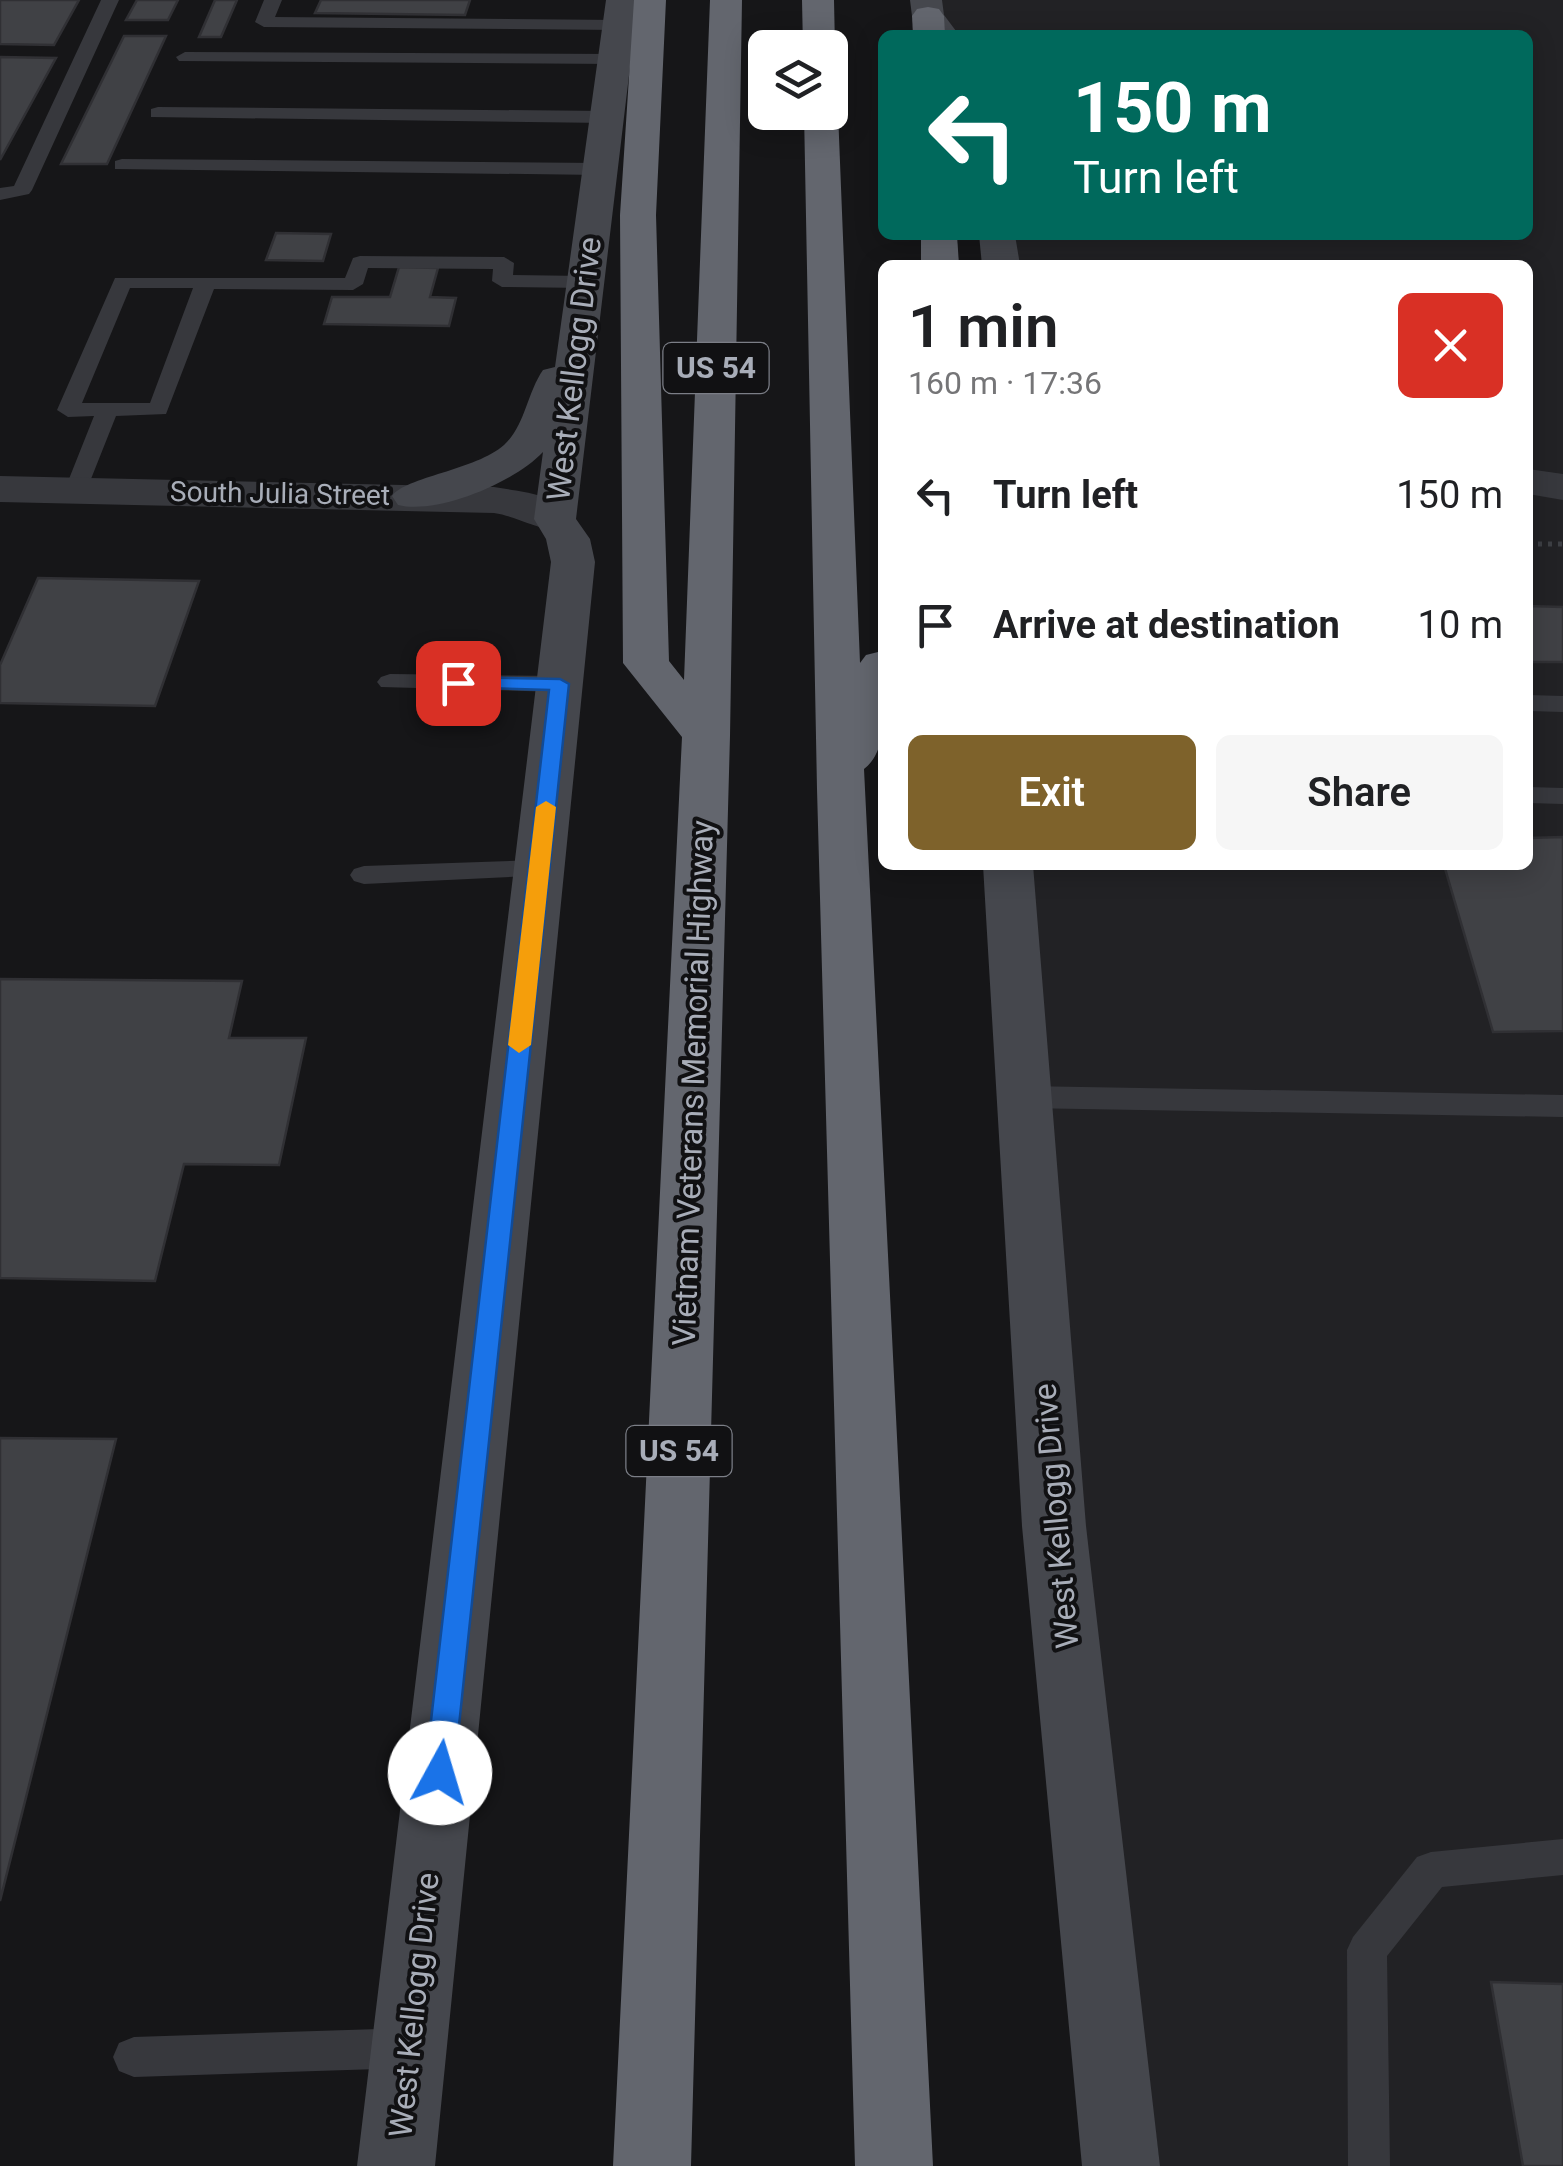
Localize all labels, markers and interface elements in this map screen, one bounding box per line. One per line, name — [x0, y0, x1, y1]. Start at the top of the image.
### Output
map controls — [748, 30, 848, 130]
button: layers — [748, 30, 848, 130]
text: 150 m — [1073, 67, 1272, 149]
icon: left — [908, 70, 1038, 200]
text: Turn left — [1073, 151, 1239, 204]
street label: West Kellogg Drive — [539, 235, 609, 503]
text: 1 min — [908, 291, 1058, 362]
button: close — [1398, 293, 1503, 398]
road number: US 54 — [664, 343, 768, 393]
text: 160 m · 17:36 — [908, 364, 1102, 402]
icon: left — [908, 468, 963, 523]
text: Turn left — [993, 473, 1138, 517]
text: 150 m — [1396, 473, 1503, 517]
street label: South Julia Street — [170, 475, 390, 512]
icon: arrive — [908, 598, 963, 653]
text: Arrive at destination — [993, 603, 1340, 647]
text: 10 m — [1418, 603, 1503, 647]
pin — [416, 641, 501, 726]
icon: arrive — [431, 656, 486, 711]
button: Exit — [908, 735, 1196, 850]
button: Share — [1216, 735, 1503, 850]
street label: Vietnam Veterans Memorial Highway — [665, 819, 721, 1347]
street label: West Kellogg Drive — [1025, 1382, 1087, 1650]
road number: US 54 — [626, 1426, 732, 1476]
position arrow — [388, 1721, 492, 1825]
street label: West Kellogg Drive — [381, 1871, 447, 2139]

